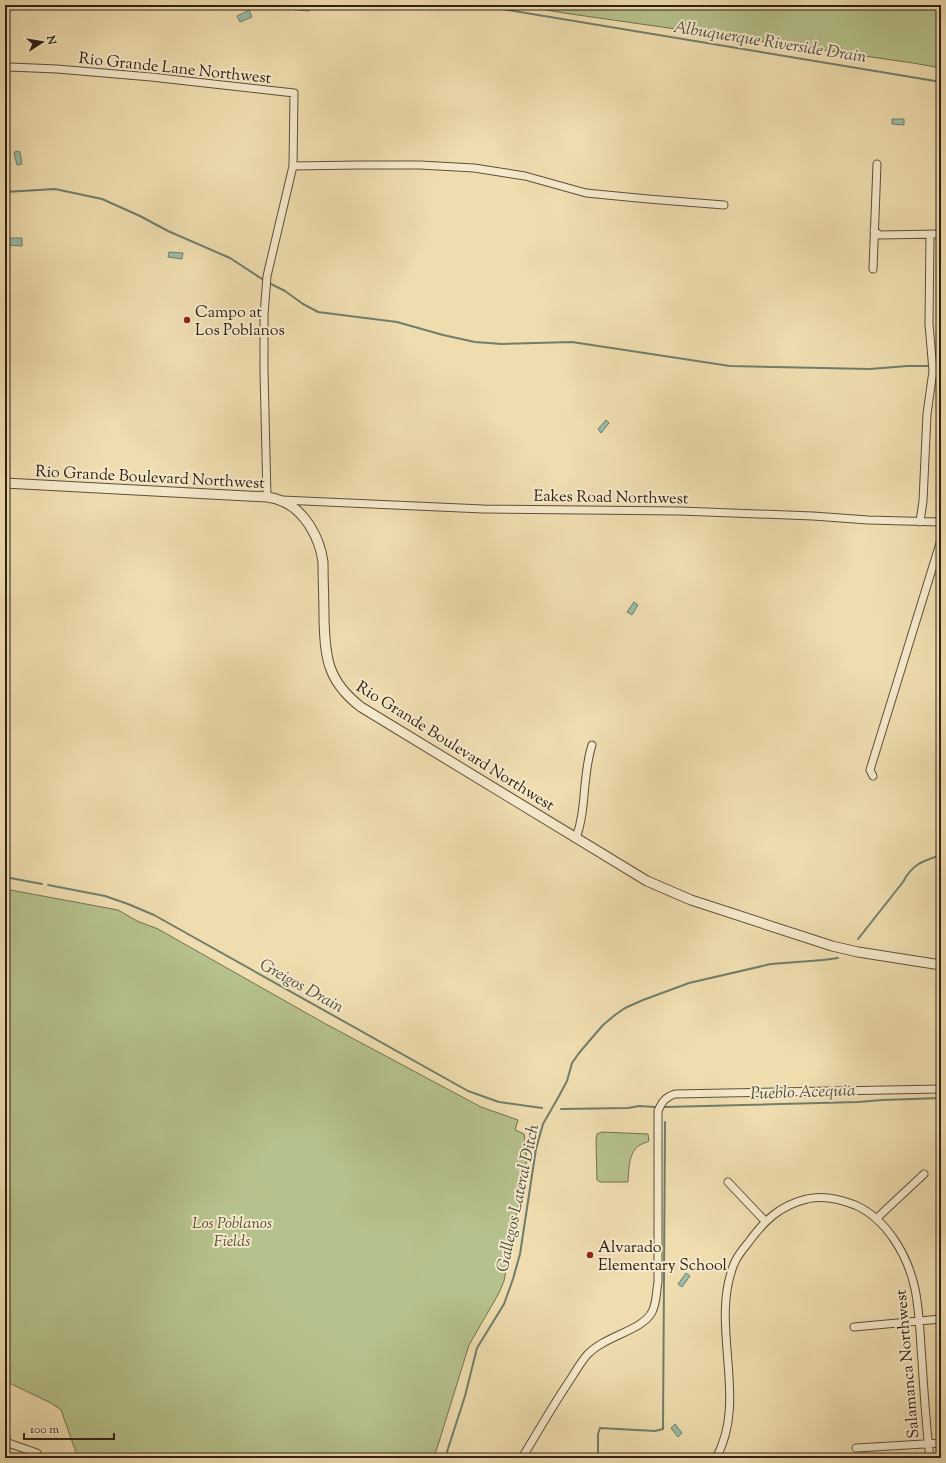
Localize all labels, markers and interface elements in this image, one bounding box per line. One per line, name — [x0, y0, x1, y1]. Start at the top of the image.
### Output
water label: Albuquerque Riverside Drain — [671, 16, 868, 70]
north arrow — [22, 22, 62, 62]
text: N — [42, 33, 60, 46]
street label: Rio Grande Lane Northwest — [77, 48, 273, 91]
place label: Campo at Los Poblanos — [195, 302, 285, 343]
marker: Campo at Los Poblanos — [182, 315, 192, 325]
street label: Rio Grande Boulevard Northwest — [34, 461, 266, 496]
street label: Eakes Road Northwest — [533, 486, 689, 511]
street label: Rio Grande Boulevard Northwest — [351, 676, 559, 818]
water label: Greigos Drain — [255, 954, 348, 1020]
water label: Pueblo Acequia — [750, 1079, 856, 1107]
water label: Gallegos Lateral Ditch — [492, 1122, 546, 1274]
park label: Los Poblanos Fields — [192, 1213, 272, 1254]
place label: Alvarado Elementary School — [598, 1237, 728, 1278]
marker: Alvarado Elementary School — [585, 1250, 595, 1260]
street label: Salamanca Northwest — [890, 1288, 926, 1439]
scale bar — [24, 1415, 114, 1441]
text: 100 m — [30, 1421, 59, 1439]

